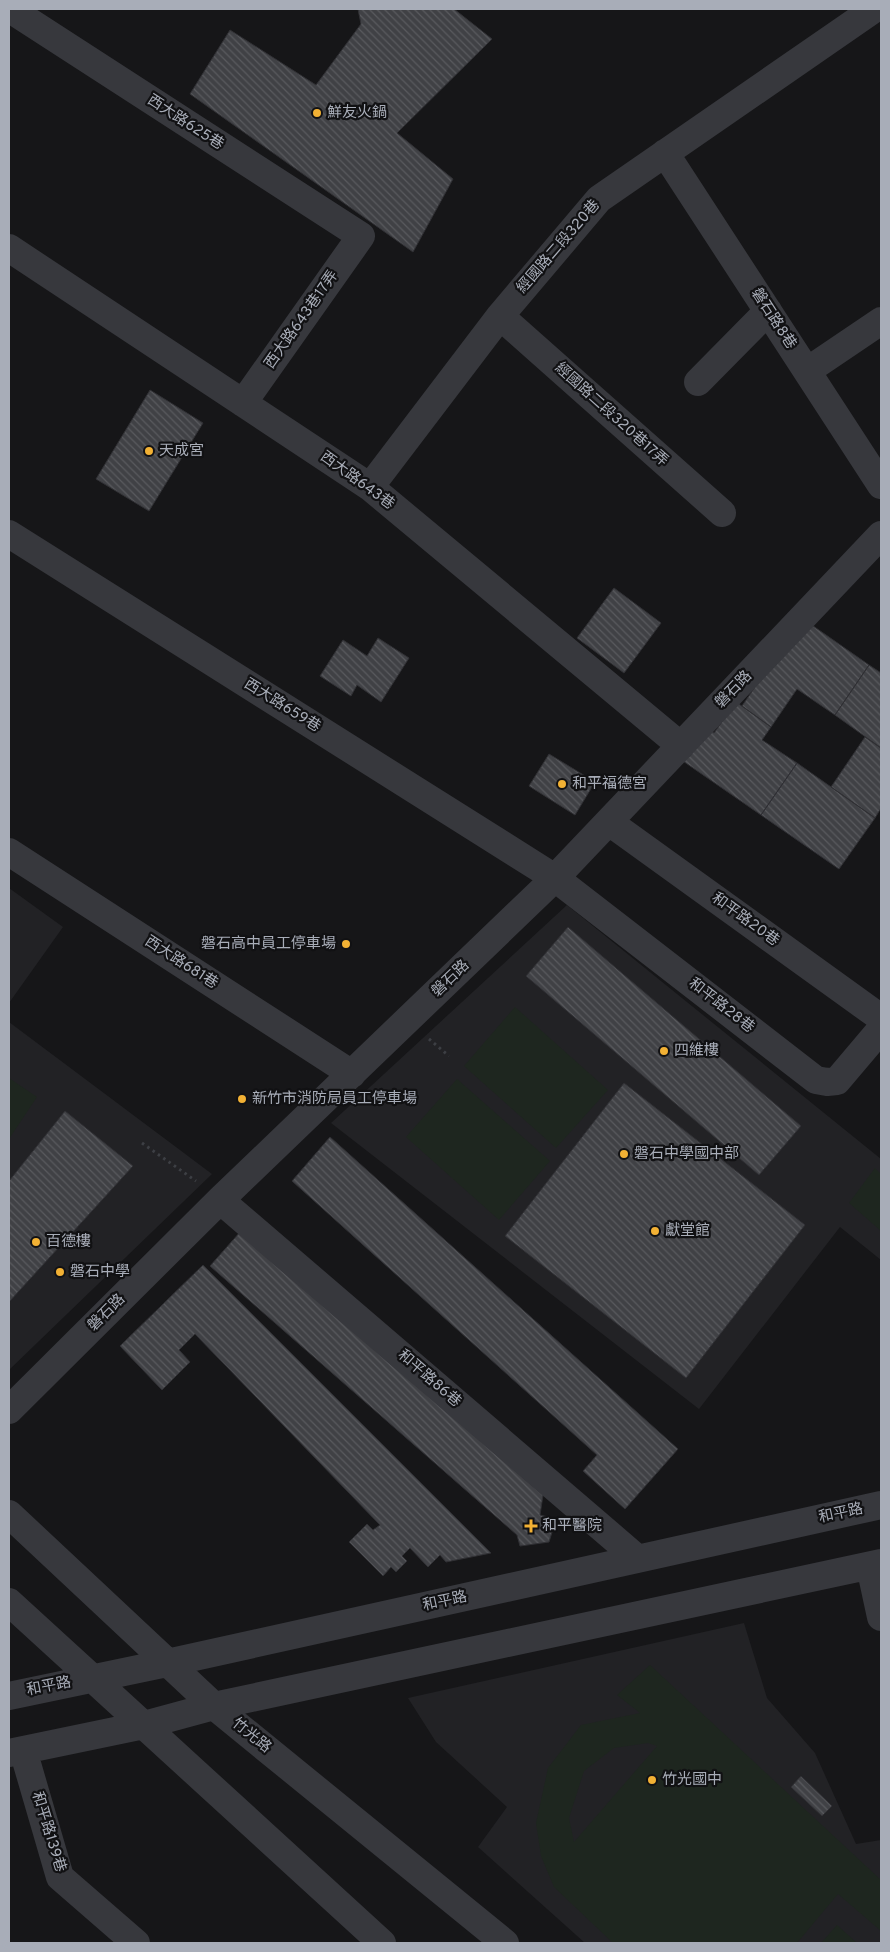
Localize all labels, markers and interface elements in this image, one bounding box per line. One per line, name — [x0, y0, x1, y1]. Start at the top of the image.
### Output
street label: 西大路625巷 — [143, 91, 227, 155]
place label: 鮮友火鍋 — [327, 104, 387, 123]
marker: 鮮友火鍋 — [311, 107, 323, 119]
street label: 經國路二段320巷 — [513, 196, 605, 298]
street label: 西大路643巷17弄 — [261, 267, 343, 373]
street label: 磐石路8巷 — [746, 285, 800, 353]
street label: 經國路二段320巷17弄 — [550, 359, 672, 471]
place label: 天成宮 — [159, 442, 204, 461]
marker: 天成宮 — [143, 445, 155, 457]
street label: 西大路643巷 — [316, 448, 398, 514]
street label: 磐石路 — [712, 667, 756, 713]
street label: 西大路659巷 — [240, 675, 324, 737]
place label: 和平福德宮 — [572, 774, 647, 794]
marker: 和平福德宮 — [556, 778, 568, 790]
street label: 和平路20巷 — [708, 889, 782, 951]
street label: 西大路681巷 — [141, 932, 221, 994]
place label: 磐石高中員工停車場 — [201, 935, 336, 954]
marker: 磐石高中員工停車場 — [340, 938, 352, 950]
street label: 磐石路 — [428, 957, 474, 1001]
street label: 和平路28巷 — [684, 974, 758, 1038]
place label: 四維樓 — [674, 1042, 719, 1061]
marker: 四維樓 — [658, 1045, 670, 1057]
place label: 新竹市消防局員工停車場 — [252, 1090, 417, 1109]
marker: 新竹市消防局員工停車場 — [236, 1093, 248, 1105]
place label: 磐石中學國中部 — [634, 1145, 739, 1164]
marker: 磐石中學國中部 — [618, 1148, 630, 1160]
place label: 獻堂館 — [665, 1221, 710, 1241]
marker: 獻堂館 — [649, 1225, 661, 1237]
place label: 百德樓 — [46, 1232, 91, 1252]
marker: 百德樓 — [30, 1236, 42, 1248]
place label: 磐石中學 — [70, 1263, 130, 1282]
marker: 磐石中學 — [54, 1266, 66, 1278]
street label: 磐石路 — [84, 1290, 130, 1336]
street label: 和平路86巷 — [393, 1346, 465, 1412]
street label: 和平路 — [817, 1500, 865, 1528]
place label: 和平醫院 — [542, 1517, 602, 1536]
marker: 和平醫院 — [524, 1519, 538, 1533]
street label: 和平路 — [421, 1588, 469, 1616]
street label: 和平路 — [25, 1673, 73, 1701]
street label: 竹光路 — [228, 1714, 274, 1758]
place label: 竹光國中 — [662, 1771, 722, 1790]
marker: 竹光國中 — [646, 1774, 658, 1786]
street label: 和平路139巷 — [27, 1789, 69, 1875]

